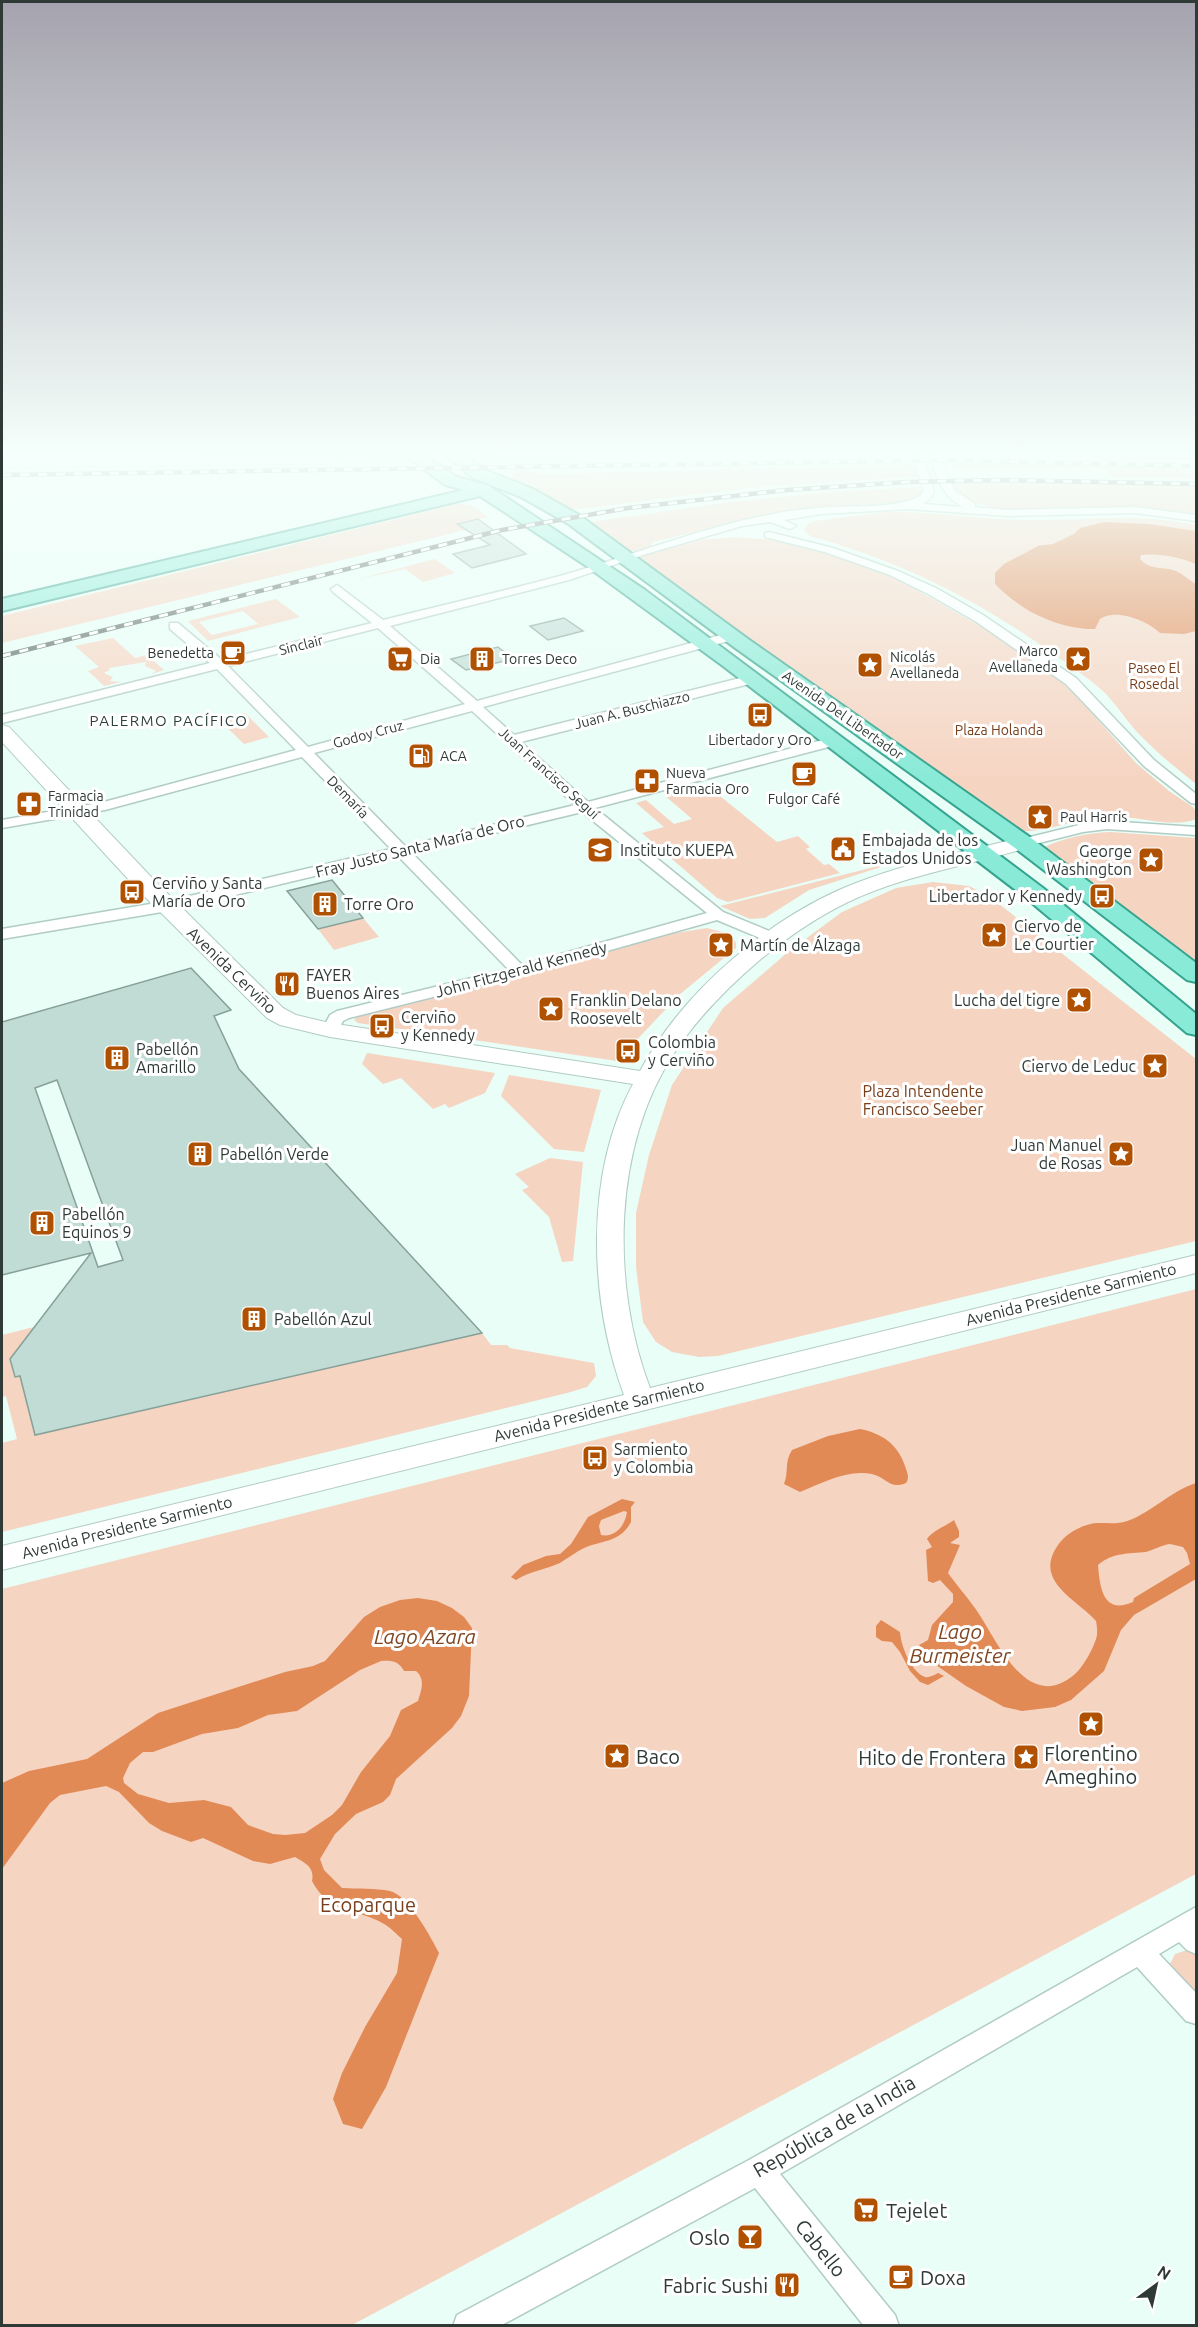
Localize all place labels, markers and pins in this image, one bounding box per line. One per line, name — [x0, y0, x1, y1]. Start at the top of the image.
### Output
cafe icon: Benedetta — [218, 638, 248, 668]
place label: Marco Avellaneda — [989, 643, 1058, 675]
supermarket icon: Dia — [385, 644, 415, 674]
building icon: Torres Deco — [467, 644, 497, 674]
place icon: Marco Avellaneda — [1063, 644, 1093, 674]
place label: Benedetta — [148, 645, 214, 661]
place label: Nicolás Avellaneda — [890, 649, 959, 681]
place icon: Nicolás Avellaneda — [855, 650, 885, 680]
place label: Dia — [420, 651, 440, 667]
place label: Torres Deco — [502, 651, 577, 667]
bus stop icon: Libertador y Oro — [745, 700, 775, 730]
place label: Libertador y Oro — [708, 732, 812, 748]
fuel station icon: ACA — [406, 741, 436, 771]
place label: ACA — [440, 748, 467, 764]
cafe icon: Fulgor Café — [789, 759, 819, 789]
place label: Nueva Farmacia Oro — [666, 765, 749, 797]
pharmacy icon: Nueva Farmacia Oro — [632, 766, 662, 796]
place label: Farmacia Trinidad — [48, 788, 104, 820]
pharmacy icon: Farmacia Trinidad — [14, 789, 44, 819]
place label: Fulgor Café — [768, 791, 840, 807]
place icon: Paul Harris — [1025, 802, 1055, 832]
place label: Paul Harris — [1060, 809, 1127, 825]
place label: Embajada de los Estados Unidos — [862, 831, 978, 867]
public building icon: Embajada de los Estados Unidos — [828, 834, 858, 864]
school or university icon: Instituto KUEPA — [585, 835, 615, 865]
place label: Instituto KUEPA — [620, 841, 735, 859]
place label: George Washington — [1046, 842, 1132, 878]
place icon: George Washington — [1136, 845, 1166, 875]
place label: Cerviño y Santa María de Oro — [152, 874, 263, 910]
bus stop icon: Cerviño y Santa María de Oro — [117, 877, 147, 907]
bus stop icon: Libertador y Kennedy — [1087, 881, 1117, 911]
place label: Libertador y Kennedy — [929, 887, 1082, 905]
building icon: Torre Oro — [310, 889, 340, 919]
place label: Torre Oro — [344, 895, 414, 913]
place label: Ciervo de Le Courtier — [1014, 917, 1094, 953]
place icon: Ciervo de Le Courtier — [979, 920, 1009, 950]
place icon: Martín de Álzaga — [706, 930, 736, 960]
place label: Martín de Álzaga — [740, 934, 861, 954]
place label: FAYER Buenos Aires — [306, 966, 399, 1002]
restaurant icon: FAYER Buenos Aires — [272, 969, 302, 999]
place icon: Lucha del tigre — [1064, 985, 1094, 1015]
place label: Franklin Delano Roosevelt — [570, 991, 682, 1027]
place label: Lucha del tigre — [954, 991, 1060, 1009]
place icon: Franklin Delano Roosevelt — [536, 994, 566, 1024]
place label: Cerviño y Kennedy — [401, 1008, 475, 1044]
bus stop icon: Cerviño y Kennedy — [367, 1011, 397, 1041]
place label: Colombia y Cerviño — [648, 1033, 716, 1069]
bus stop icon: Colombia y Cerviño — [613, 1036, 643, 1066]
place label: Pabellón Amarillo — [136, 1040, 199, 1076]
building icon: Pabellón Amarillo — [102, 1043, 132, 1073]
place icon: Ciervo de Leduc — [1140, 1051, 1170, 1081]
place label: Ciervo de Leduc — [1021, 1057, 1137, 1075]
place label: Juan Manuel de Rosas — [1011, 1136, 1102, 1172]
building icon: Pabellón Verde — [185, 1139, 215, 1169]
place icon: Juan Manuel de Rosas — [1106, 1139, 1136, 1169]
place label: Pabellón Verde — [220, 1145, 329, 1163]
place label: Pabellón Equinos 9 — [62, 1205, 131, 1241]
building icon: Pabellón Equinos 9 — [27, 1208, 57, 1238]
building icon: Pabellón Azul — [239, 1304, 269, 1334]
place label: Pabellón Azul — [274, 1310, 372, 1328]
place label: Sarmiento y Colombia — [614, 1440, 693, 1476]
bus stop icon: Sarmiento y Colombia — [580, 1443, 610, 1473]
place icon: Florentino Ameghino — [1076, 1709, 1106, 1739]
place icon: Baco — [602, 1741, 632, 1771]
place icon: Hito de Frontera — [1011, 1742, 1041, 1772]
place label: Florentino Ameghino — [1044, 1742, 1138, 1788]
place label: Baco — [636, 1745, 680, 1768]
place label: Hito de Frontera — [858, 1746, 1006, 1769]
supermarket icon: Tejelet — [851, 2195, 881, 2225]
place label: Tejelet — [886, 2199, 947, 2222]
bar icon: Oslo — [735, 2222, 765, 2252]
place label: Oslo — [689, 2226, 730, 2249]
cafe icon: Doxa — [886, 2262, 916, 2292]
place label: Doxa — [920, 2266, 966, 2289]
restaurant icon: Fabric Sushi — [772, 2270, 802, 2300]
place label: Fabric Sushi — [663, 2274, 768, 2297]

